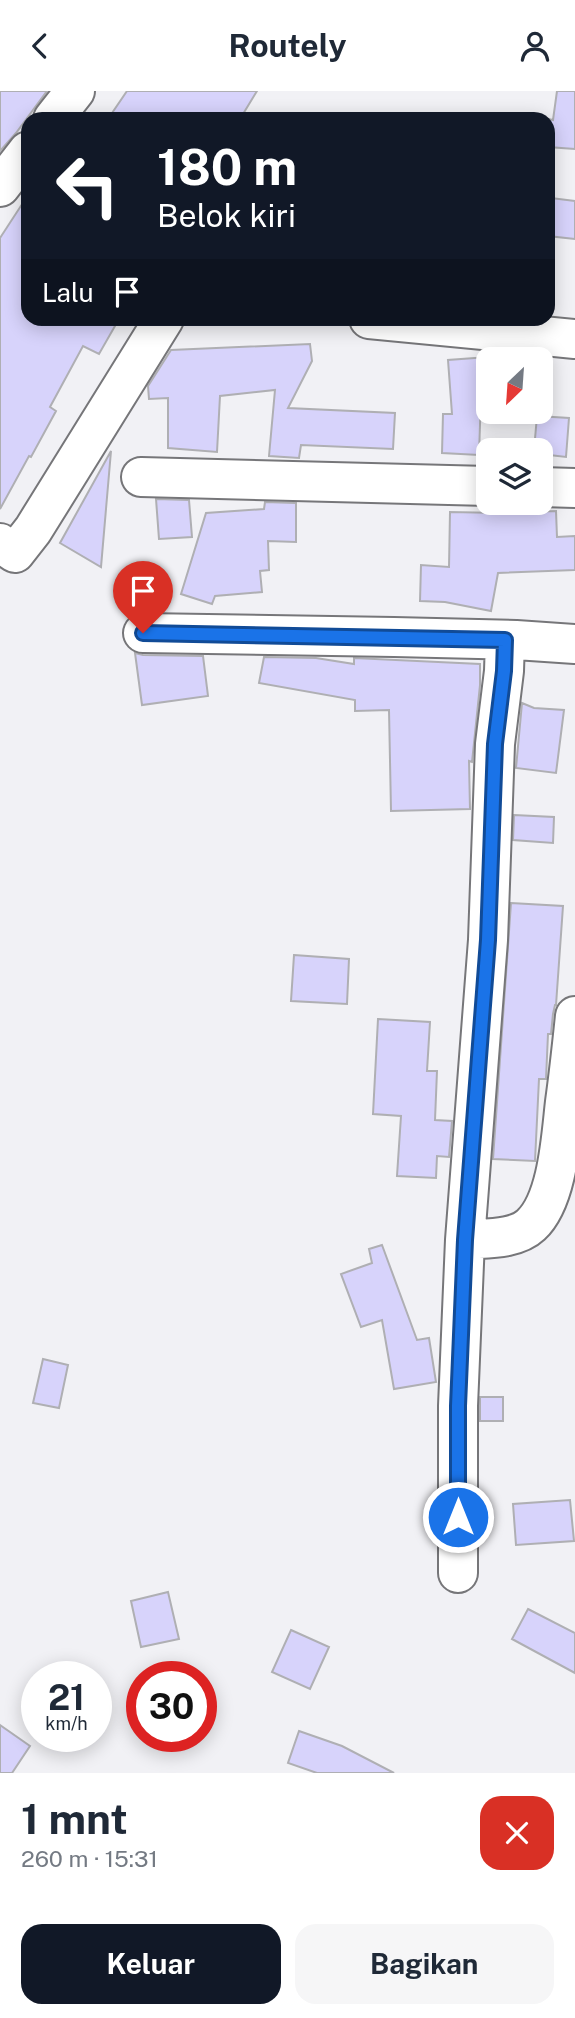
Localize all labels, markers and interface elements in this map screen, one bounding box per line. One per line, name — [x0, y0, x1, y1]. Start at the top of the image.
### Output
icon: back — [21, 27, 59, 65]
text: Routely — [229, 27, 347, 64]
icon: person — [516, 27, 554, 65]
text: 180 m — [157, 138, 297, 196]
icon: left — [42, 140, 133, 231]
text: Belok kiri — [157, 197, 296, 234]
icon: arrive — [108, 273, 146, 311]
text: Lalu — [42, 277, 94, 308]
north arrow — [476, 347, 553, 423]
map controls — [476, 347, 553, 515]
button: layers — [476, 438, 553, 515]
pin — [113, 561, 173, 633]
icon: arrive — [124, 572, 162, 610]
position arrow — [421, 1480, 495, 1554]
speed limit sign: 30 — [126, 1661, 217, 1752]
text: 21 — [48, 1677, 85, 1718]
text: km/h — [45, 1713, 88, 1734]
text: 1 mnt — [21, 1794, 128, 1843]
button: close — [480, 1796, 554, 1870]
text: 260 m · 15:31 — [21, 1845, 158, 1872]
button: Keluar — [21, 1924, 281, 2004]
button: Bagikan — [295, 1924, 554, 2004]

